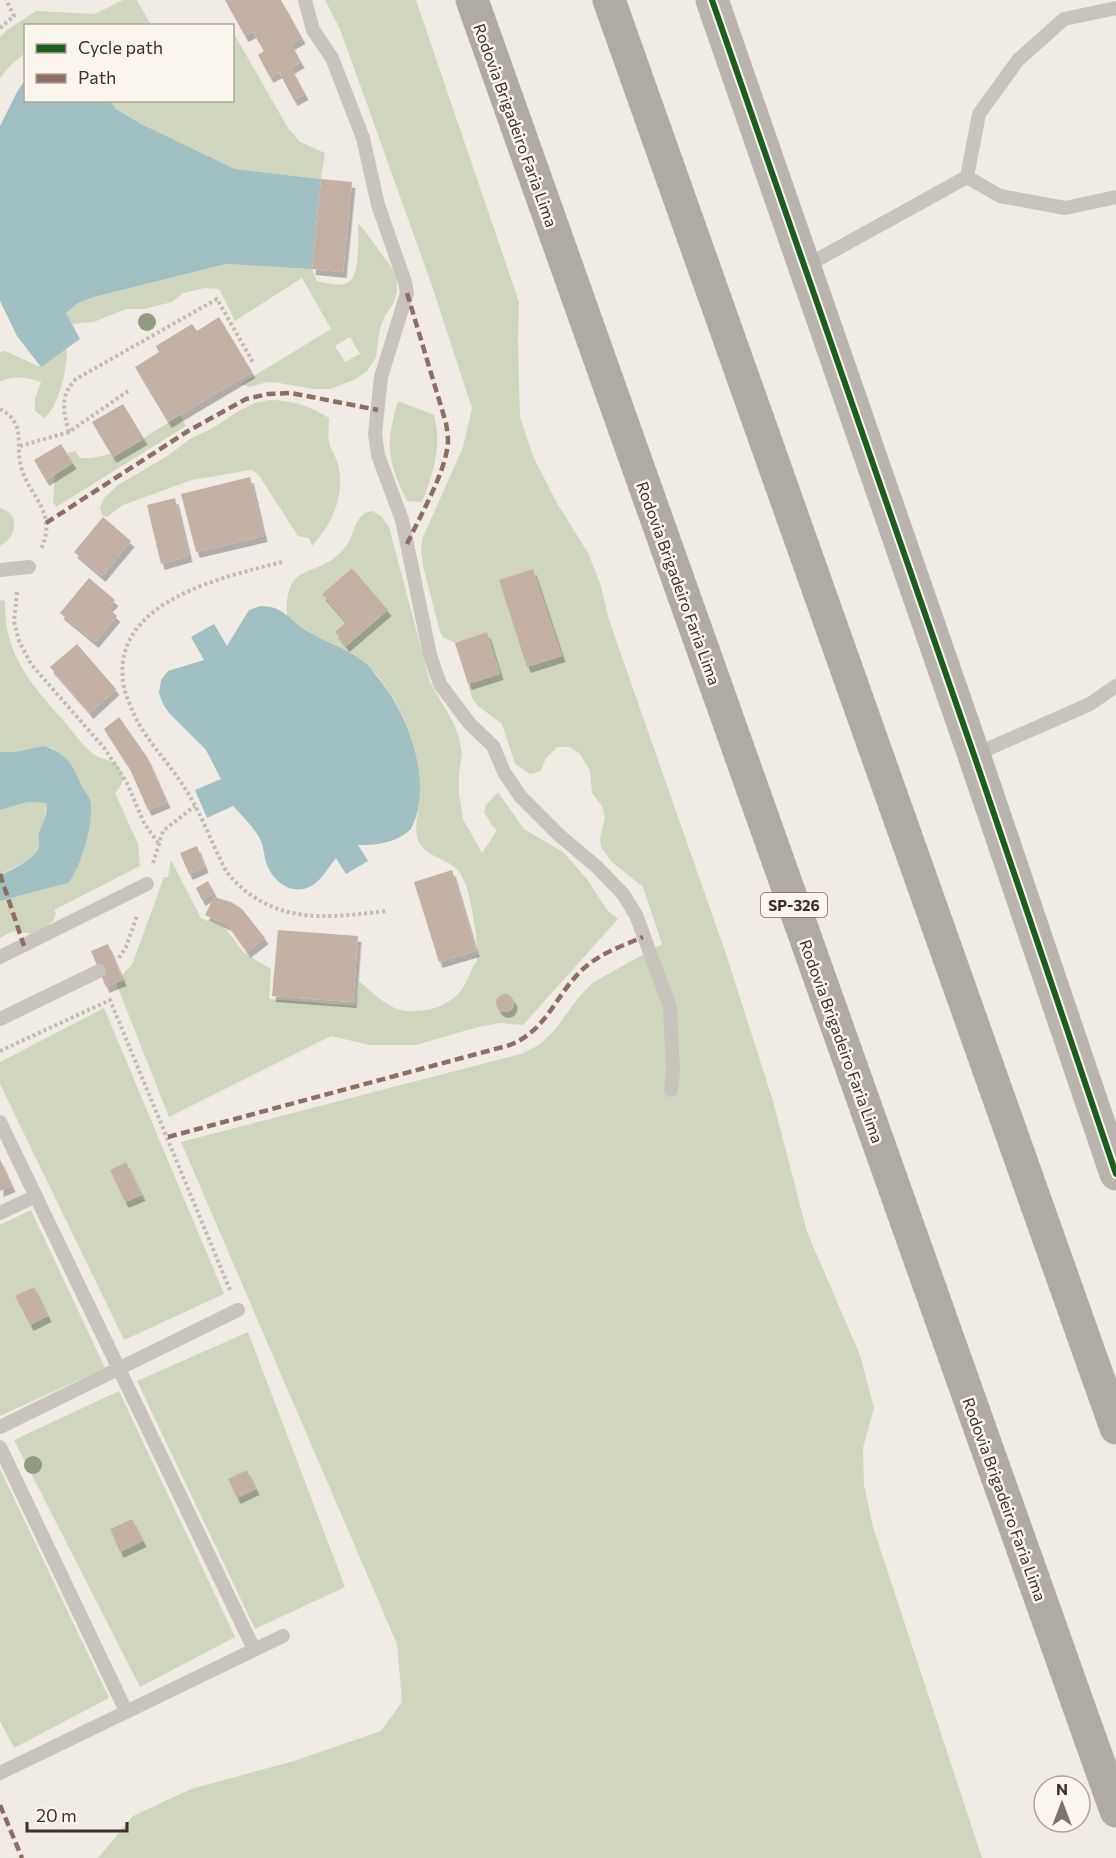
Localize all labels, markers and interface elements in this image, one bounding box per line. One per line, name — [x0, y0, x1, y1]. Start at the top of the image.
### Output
street label: Rodovia Brigadeiro Faria Lima — [470, 21, 562, 229]
legend — [24, 24, 234, 102]
text: Cycle path — [78, 36, 163, 58]
text: Path — [78, 66, 116, 88]
street label: Rodovia Brigadeiro Faria Lima — [633, 479, 725, 687]
road number: SP-326 — [761, 893, 827, 917]
street label: Rodovia Brigadeiro Faria Lima — [796, 937, 888, 1145]
street label: Rodovia Brigadeiro Faria Lima — [959, 1395, 1051, 1603]
north arrow — [1032, 1774, 1092, 1834]
text: N — [1056, 1779, 1068, 1798]
scale bar — [27, 1795, 128, 1833]
text: 20 m — [36, 1804, 77, 1826]

